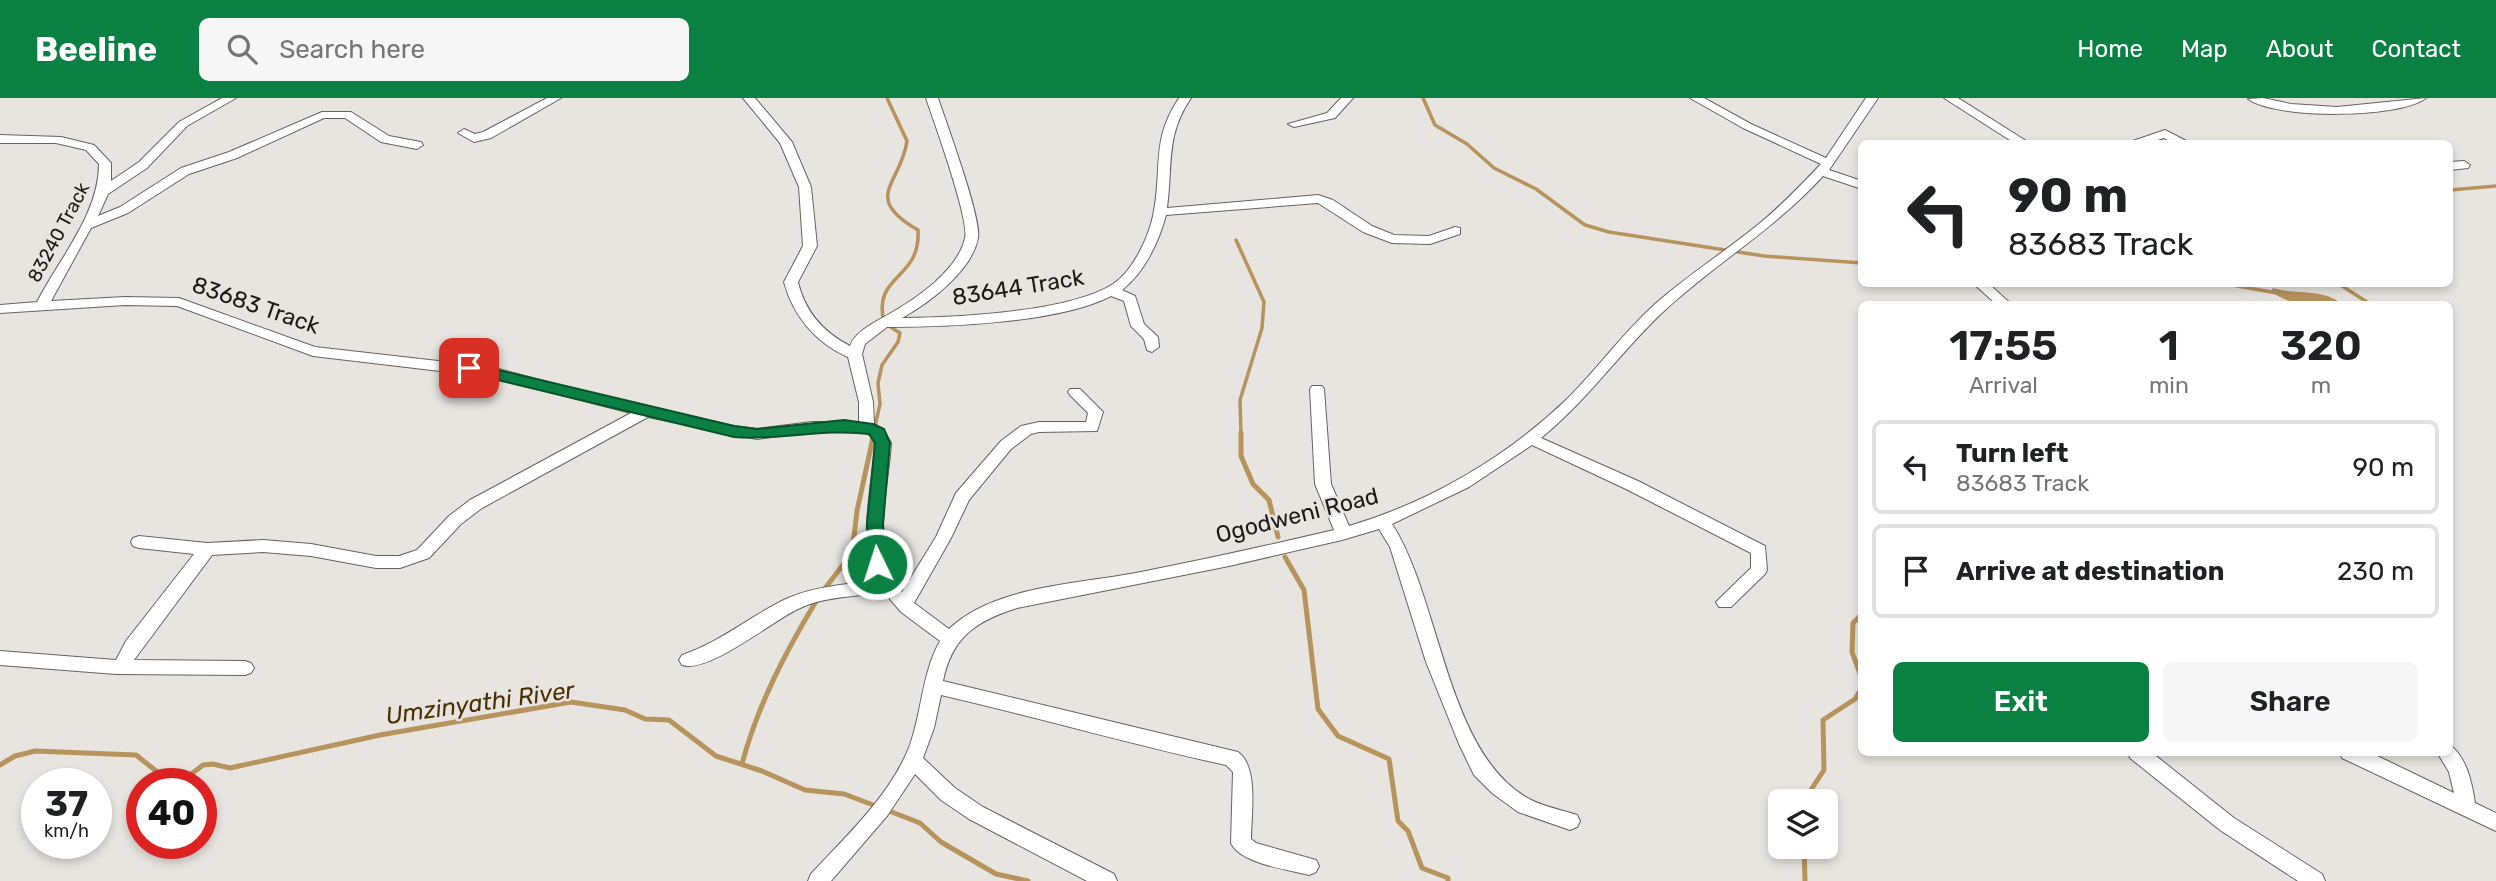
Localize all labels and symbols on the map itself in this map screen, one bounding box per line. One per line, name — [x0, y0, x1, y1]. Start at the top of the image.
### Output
street label: 83240 Track — [23, 178, 94, 286]
street label: 83644 Track — [950, 263, 1086, 311]
street label: 83683 Track — [189, 270, 324, 340]
pin — [439, 338, 499, 398]
street label: Ogodweni Road — [1213, 481, 1381, 549]
position arrow — [840, 527, 914, 601]
water label: Umzinyathi River — [384, 676, 577, 730]
speed limit sign: 40 — [126, 768, 217, 859]

